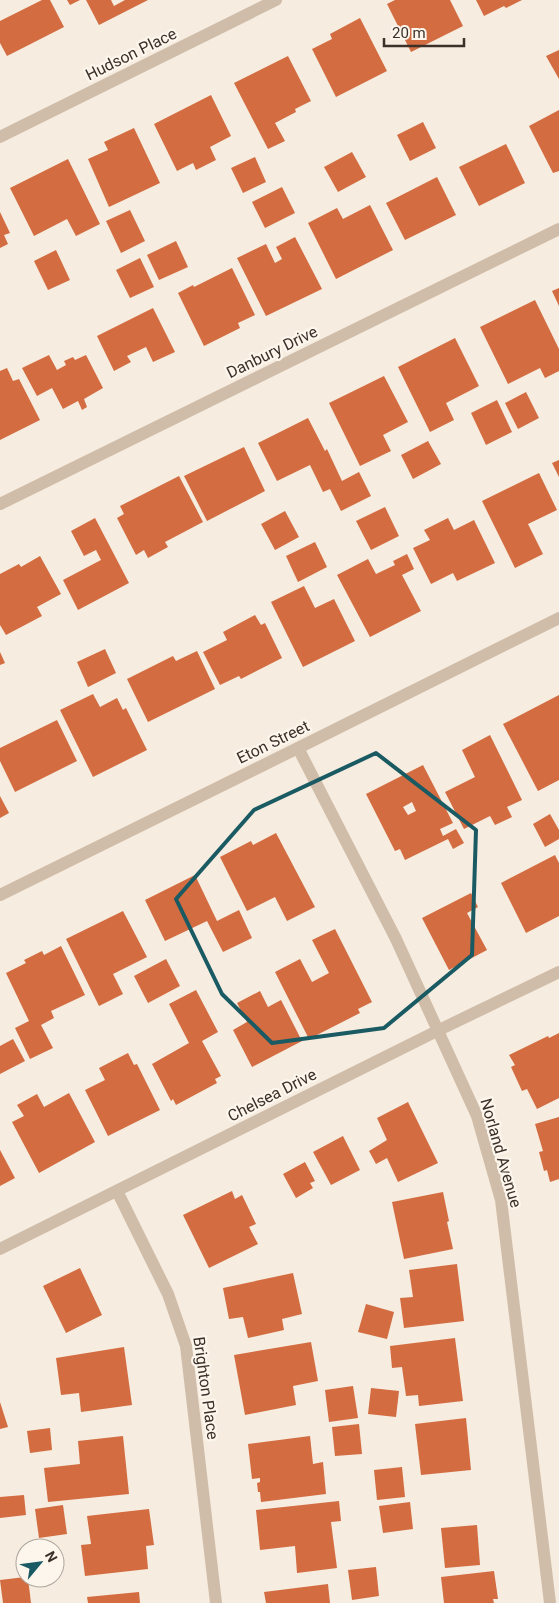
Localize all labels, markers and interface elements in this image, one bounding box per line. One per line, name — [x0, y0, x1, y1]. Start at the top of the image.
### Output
scale bar — [384, 15, 464, 47]
street label: Hudson Place — [82, 24, 180, 84]
text: 20 m — [392, 24, 426, 42]
street label: Danbury Drive — [223, 322, 321, 382]
street label: Eton Street — [234, 716, 312, 768]
street label: Chelsea Drive — [224, 1065, 320, 1125]
street label: Norland Avenue — [476, 1096, 526, 1210]
street label: Brighton Place — [189, 1335, 223, 1441]
north arrow — [15, 1538, 65, 1588]
text: N — [42, 1548, 61, 1565]

